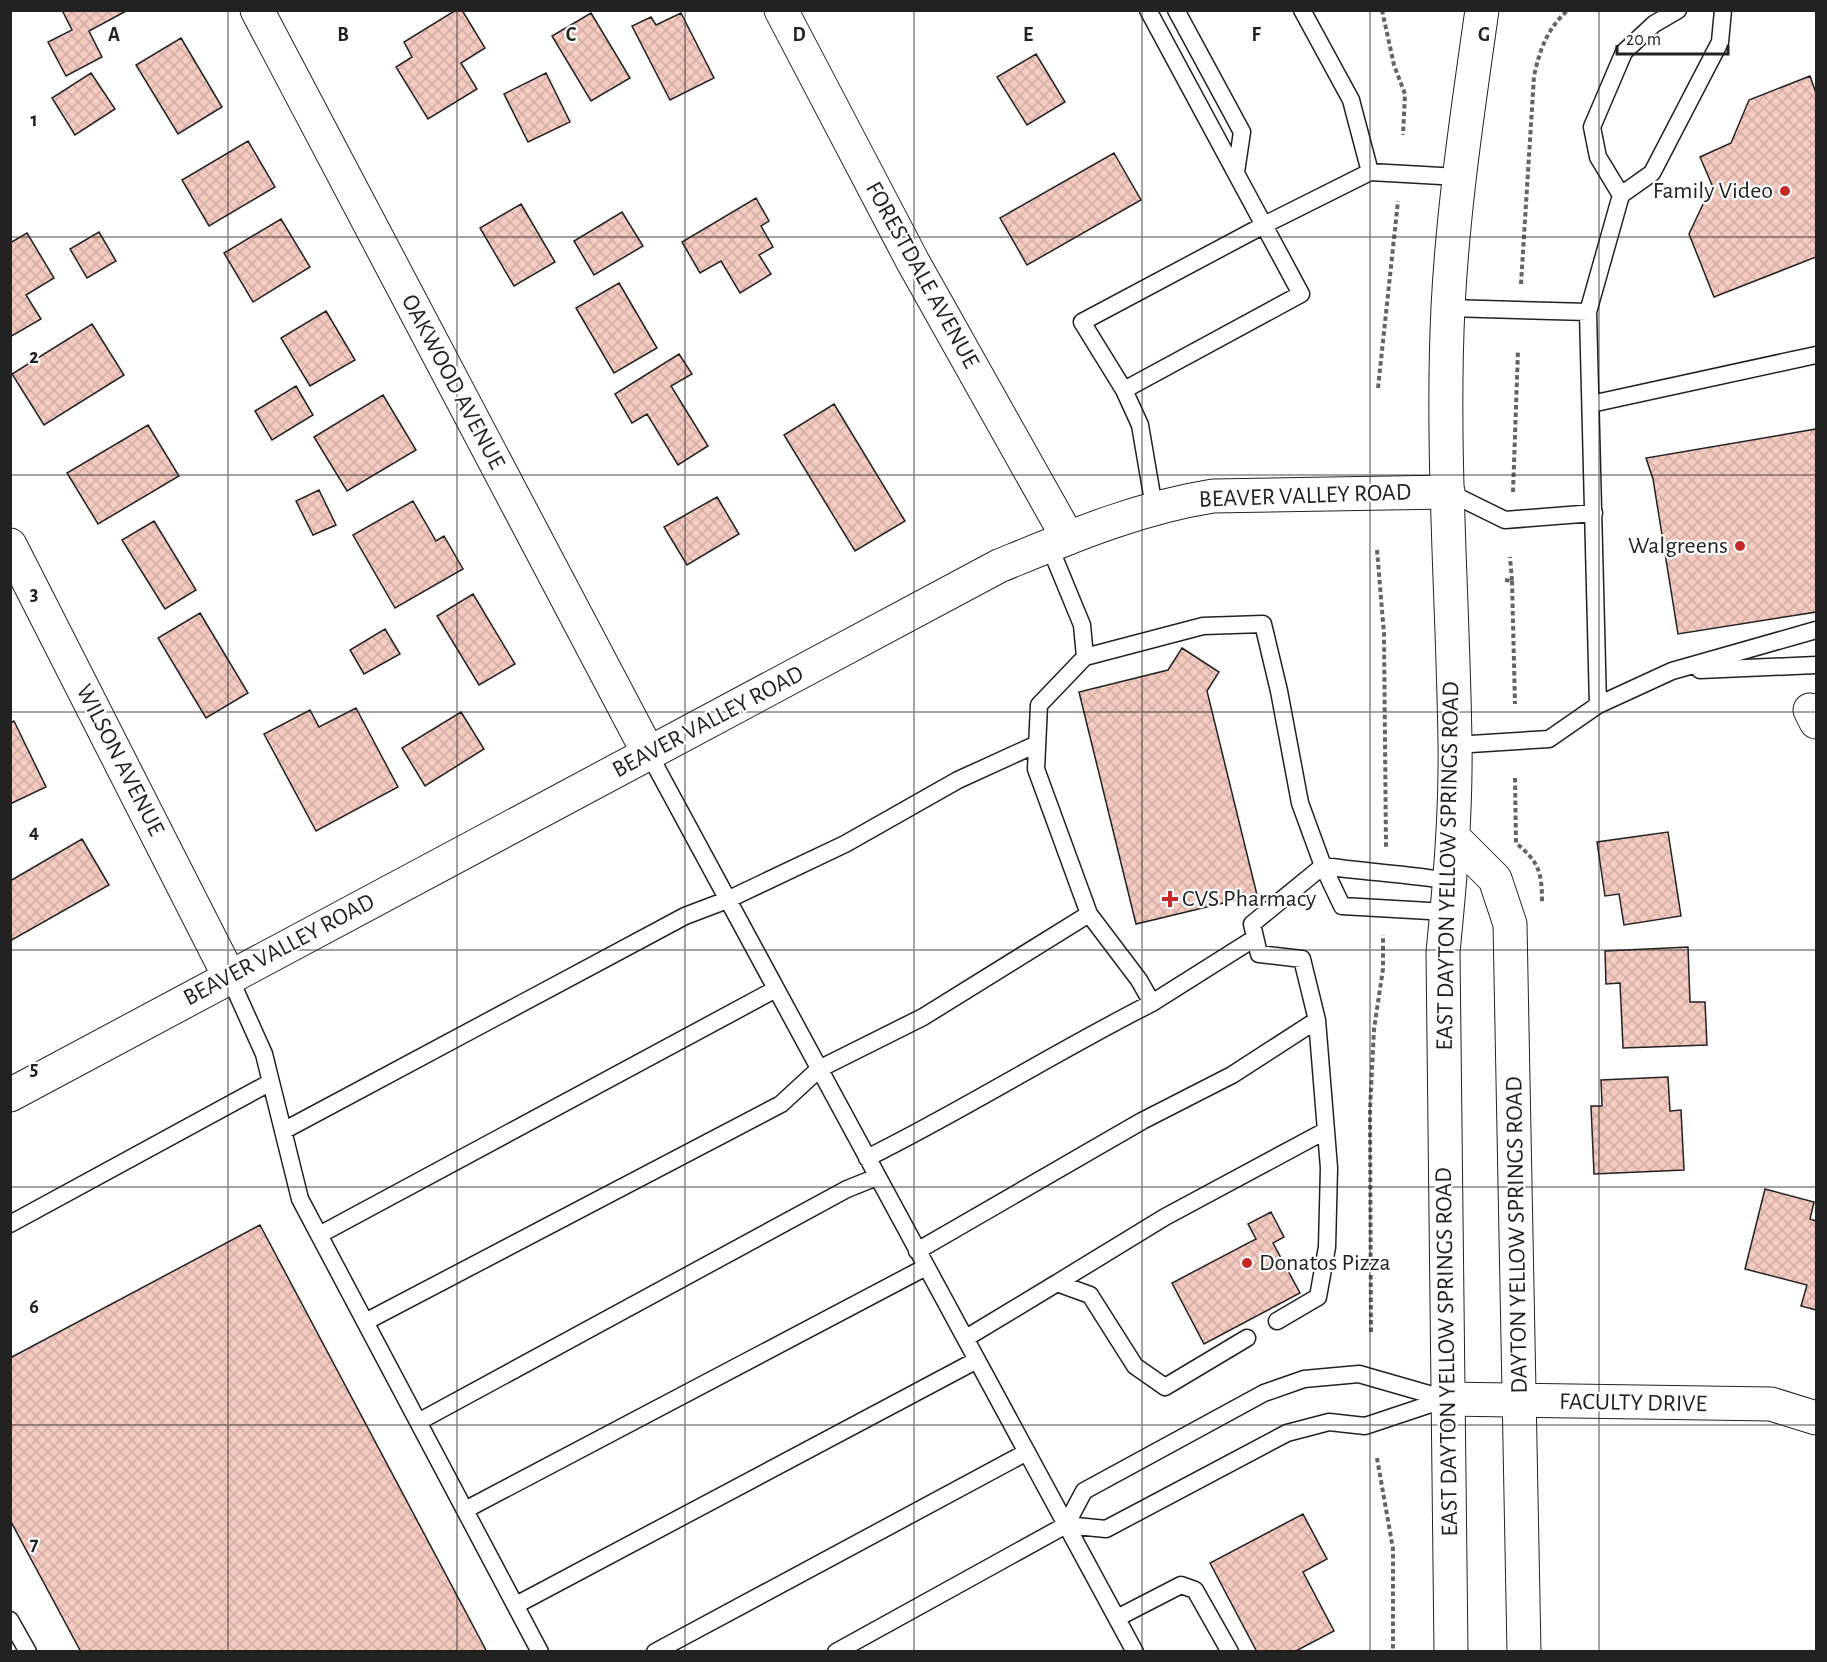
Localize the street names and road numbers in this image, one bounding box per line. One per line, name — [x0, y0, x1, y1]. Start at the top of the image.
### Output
street label: FORESTDALE AVENUE — [861, 178, 983, 373]
street label: OAKWOOD AVENUE — [397, 291, 509, 474]
street label: BEAVER VALLEY ROAD — [1198, 480, 1412, 512]
street label: BEAVER VALLEY ROAD — [609, 662, 807, 782]
street label: WILSON AVENUE — [72, 681, 169, 840]
street label: EAST DAYTON YELLOW SPRINGS ROAD — [1433, 681, 1463, 1051]
street label: BEAVER VALLEY ROAD — [180, 890, 378, 1010]
street label: DAYTON YELLOW SPRINGS ROAD — [1502, 1076, 1532, 1394]
street label: EAST DAYTON YELLOW SPRINGS ROAD — [1432, 1167, 1462, 1537]
street label: FACULTY DRIVE — [1559, 1390, 1708, 1416]

